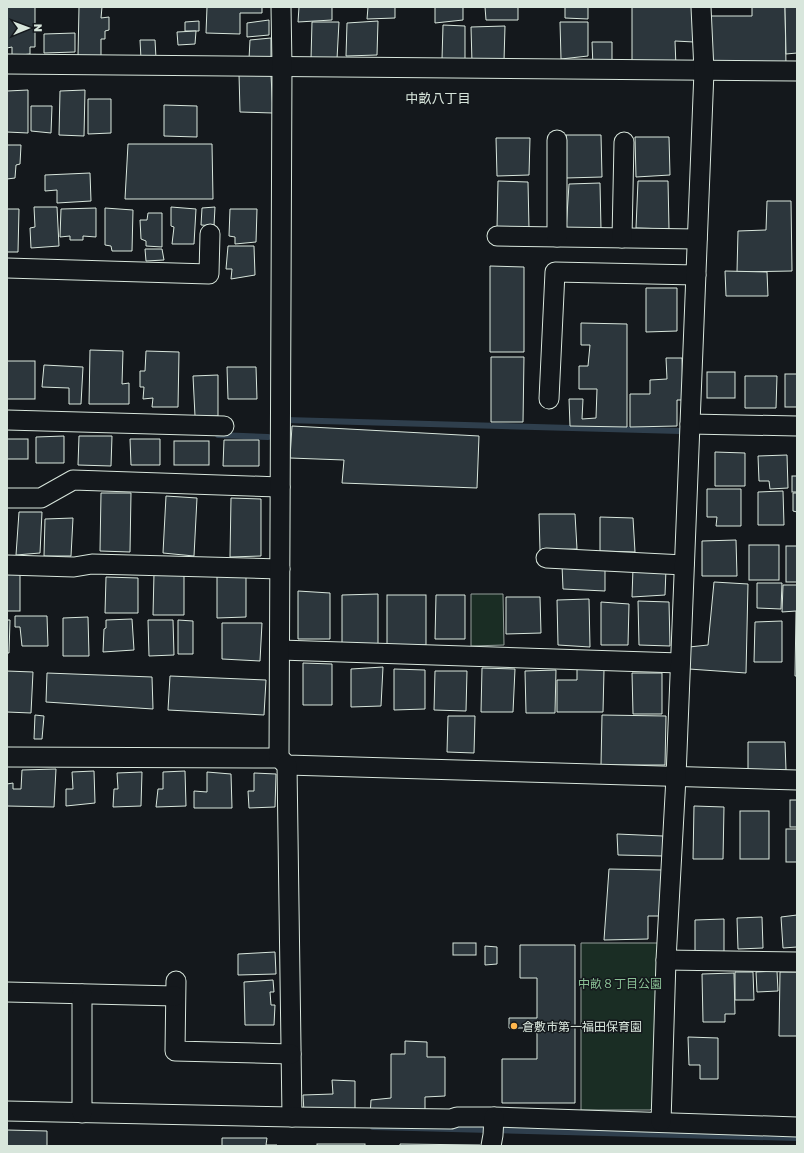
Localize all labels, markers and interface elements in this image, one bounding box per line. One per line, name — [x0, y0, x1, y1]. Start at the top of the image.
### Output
north arrow — [8, 8, 48, 48]
text: N — [32, 24, 45, 32]
district label: 中畝八丁目 — [405, 90, 471, 106]
park label: 中畝８丁目公園 — [578, 976, 662, 991]
place label: 倉敷市第一福田保育園 — [522, 1019, 642, 1034]
marker: 倉敷市第一福田保育園 — [509, 1021, 519, 1031]

